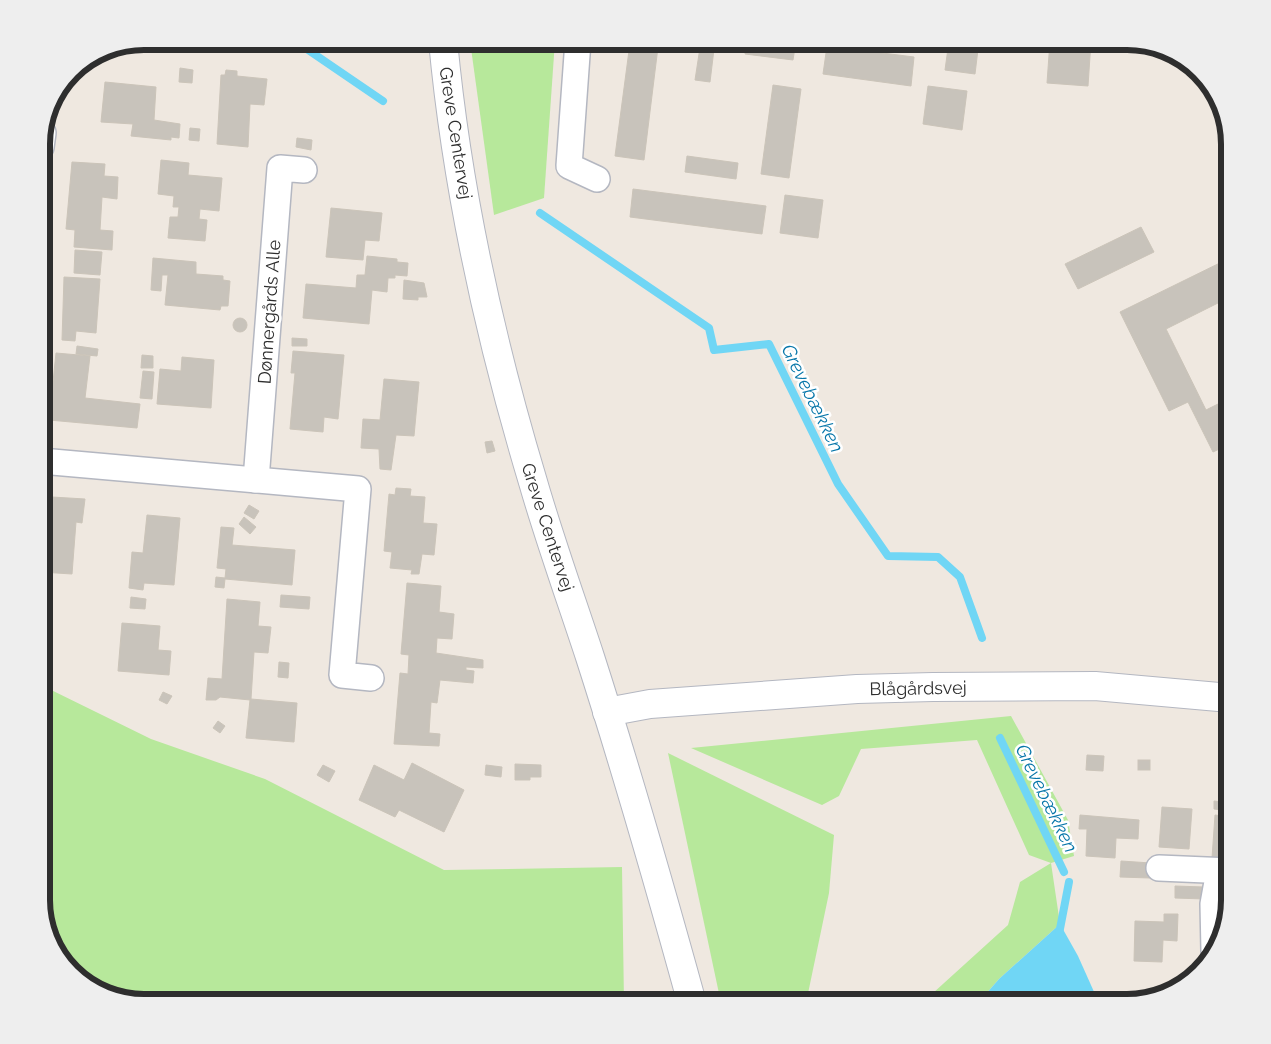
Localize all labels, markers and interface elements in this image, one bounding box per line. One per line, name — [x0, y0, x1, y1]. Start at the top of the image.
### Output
street label: Greve Centervej — [435, 65, 477, 201]
street label: Dønnergårds Alle — [253, 239, 285, 385]
water label: Grevebækken — [777, 340, 849, 456]
street label: Greve Centervej — [517, 460, 579, 594]
street label: Blågårdsvej — [869, 677, 967, 699]
water label: Grevebækken — [1011, 740, 1083, 856]

